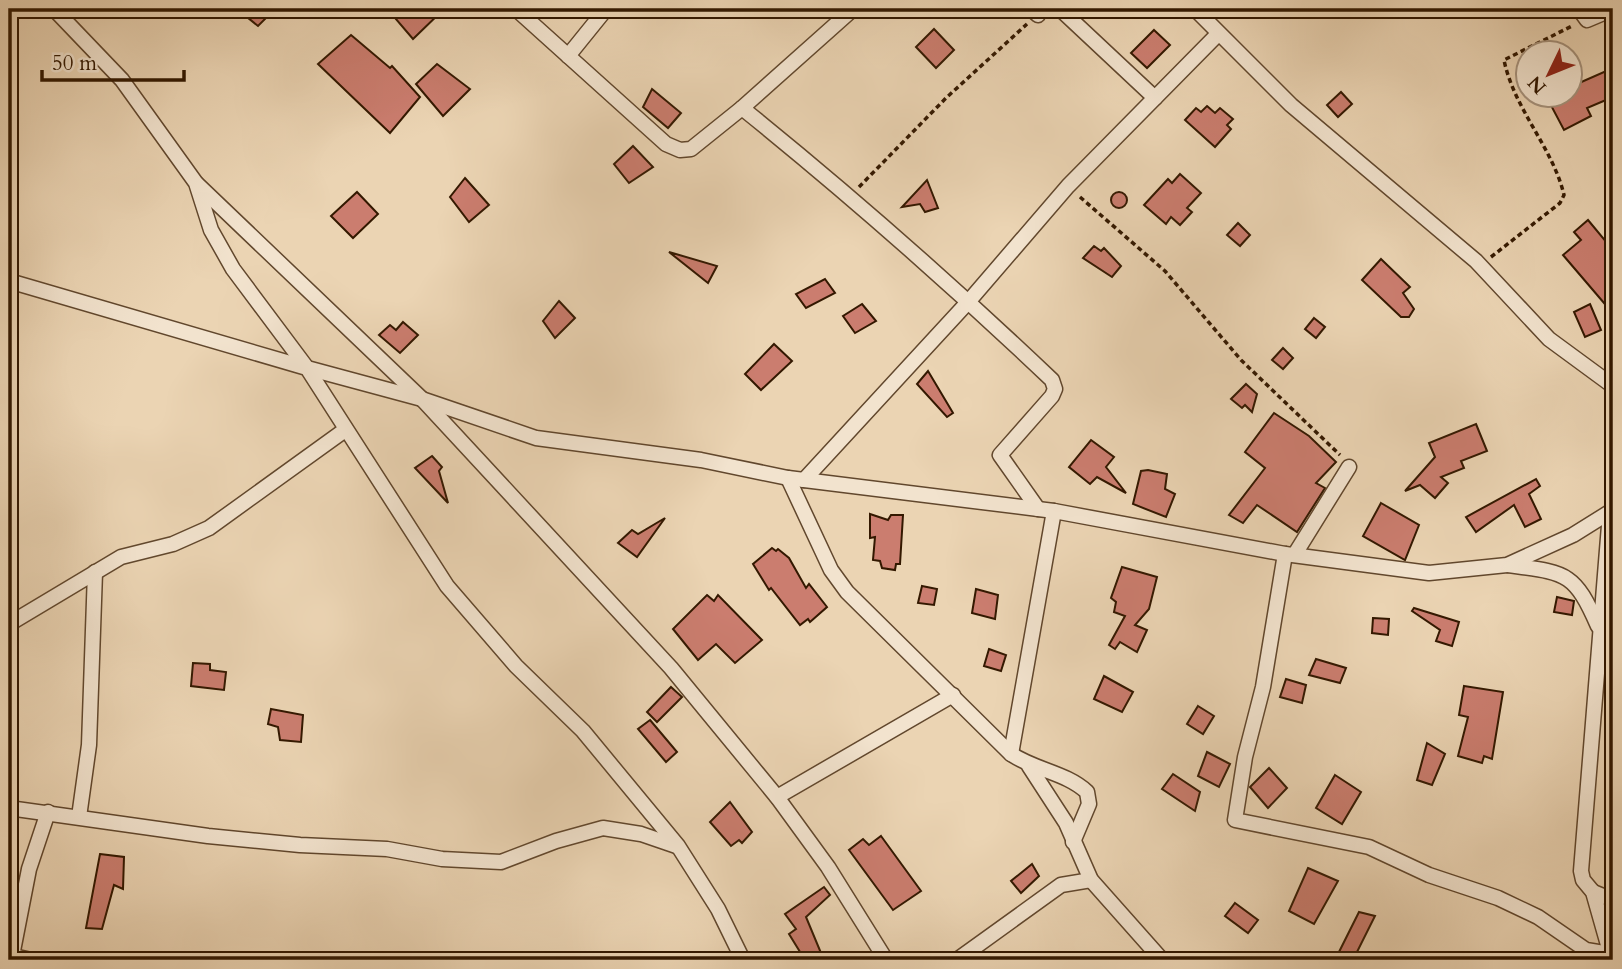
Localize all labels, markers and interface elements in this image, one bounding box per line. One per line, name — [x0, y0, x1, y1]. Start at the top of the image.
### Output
scale bar — [42, 38, 184, 82]
north arrow — [1514, 38, 1584, 108]
text: 50 m — [52, 49, 97, 78]
text: N — [1522, 70, 1552, 100]

